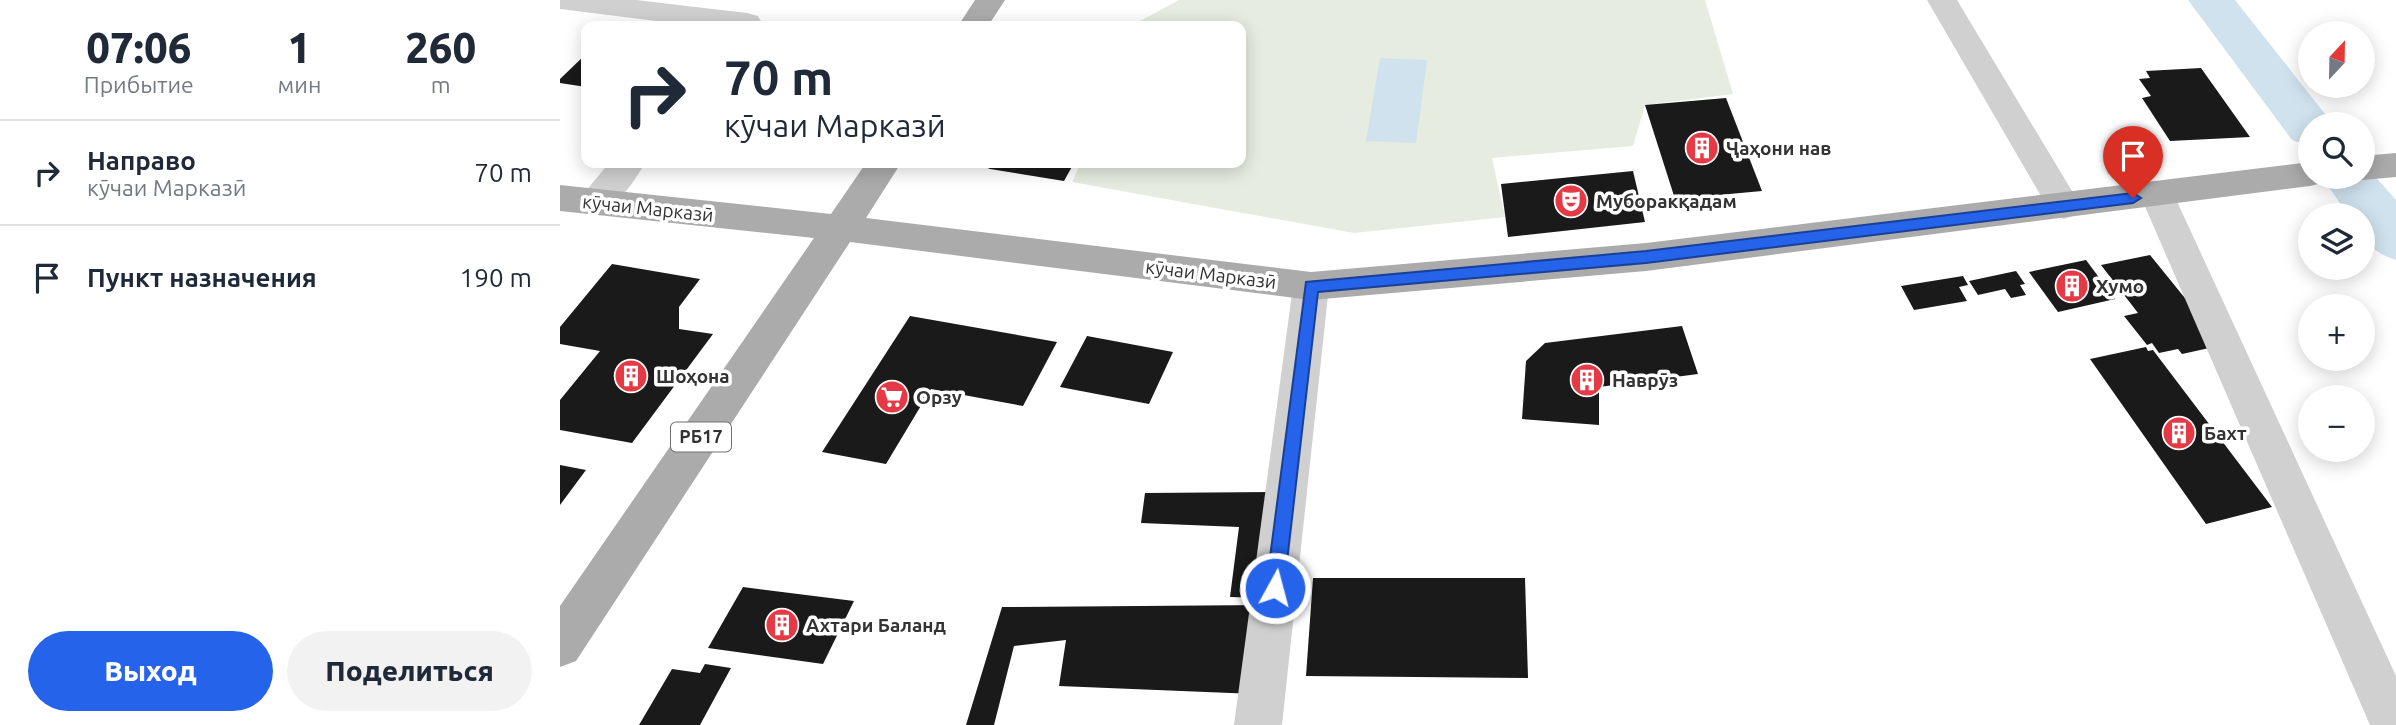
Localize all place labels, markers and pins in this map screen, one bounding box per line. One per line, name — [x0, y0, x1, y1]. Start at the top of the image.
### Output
pin — [2103, 126, 2163, 198]
building icon: Ҷаҳони нав — [1683, 129, 1721, 167]
place label: Ҷаҳони нав — [1726, 137, 1832, 159]
theatre icon: Муборакқадам — [1552, 182, 1590, 220]
place label: Муборакқадам — [1596, 190, 1737, 212]
building icon: Хумо — [2053, 267, 2091, 305]
place label: Хумо — [2096, 275, 2144, 297]
building icon: Шоҳона — [612, 357, 650, 395]
building icon: Наврӯз — [1568, 361, 1606, 399]
place label: Шоҳона — [656, 365, 730, 387]
place label: Наврӯз — [1612, 369, 1678, 391]
supermarket icon: Орзу — [873, 378, 911, 416]
place label: Орзу — [916, 386, 962, 408]
building icon: Бахт — [2160, 414, 2198, 452]
place label: Бахт — [2204, 422, 2247, 444]
building icon: Ахтари Баланд — [763, 606, 801, 644]
place label: Ахтари Баланд — [806, 614, 947, 636]

